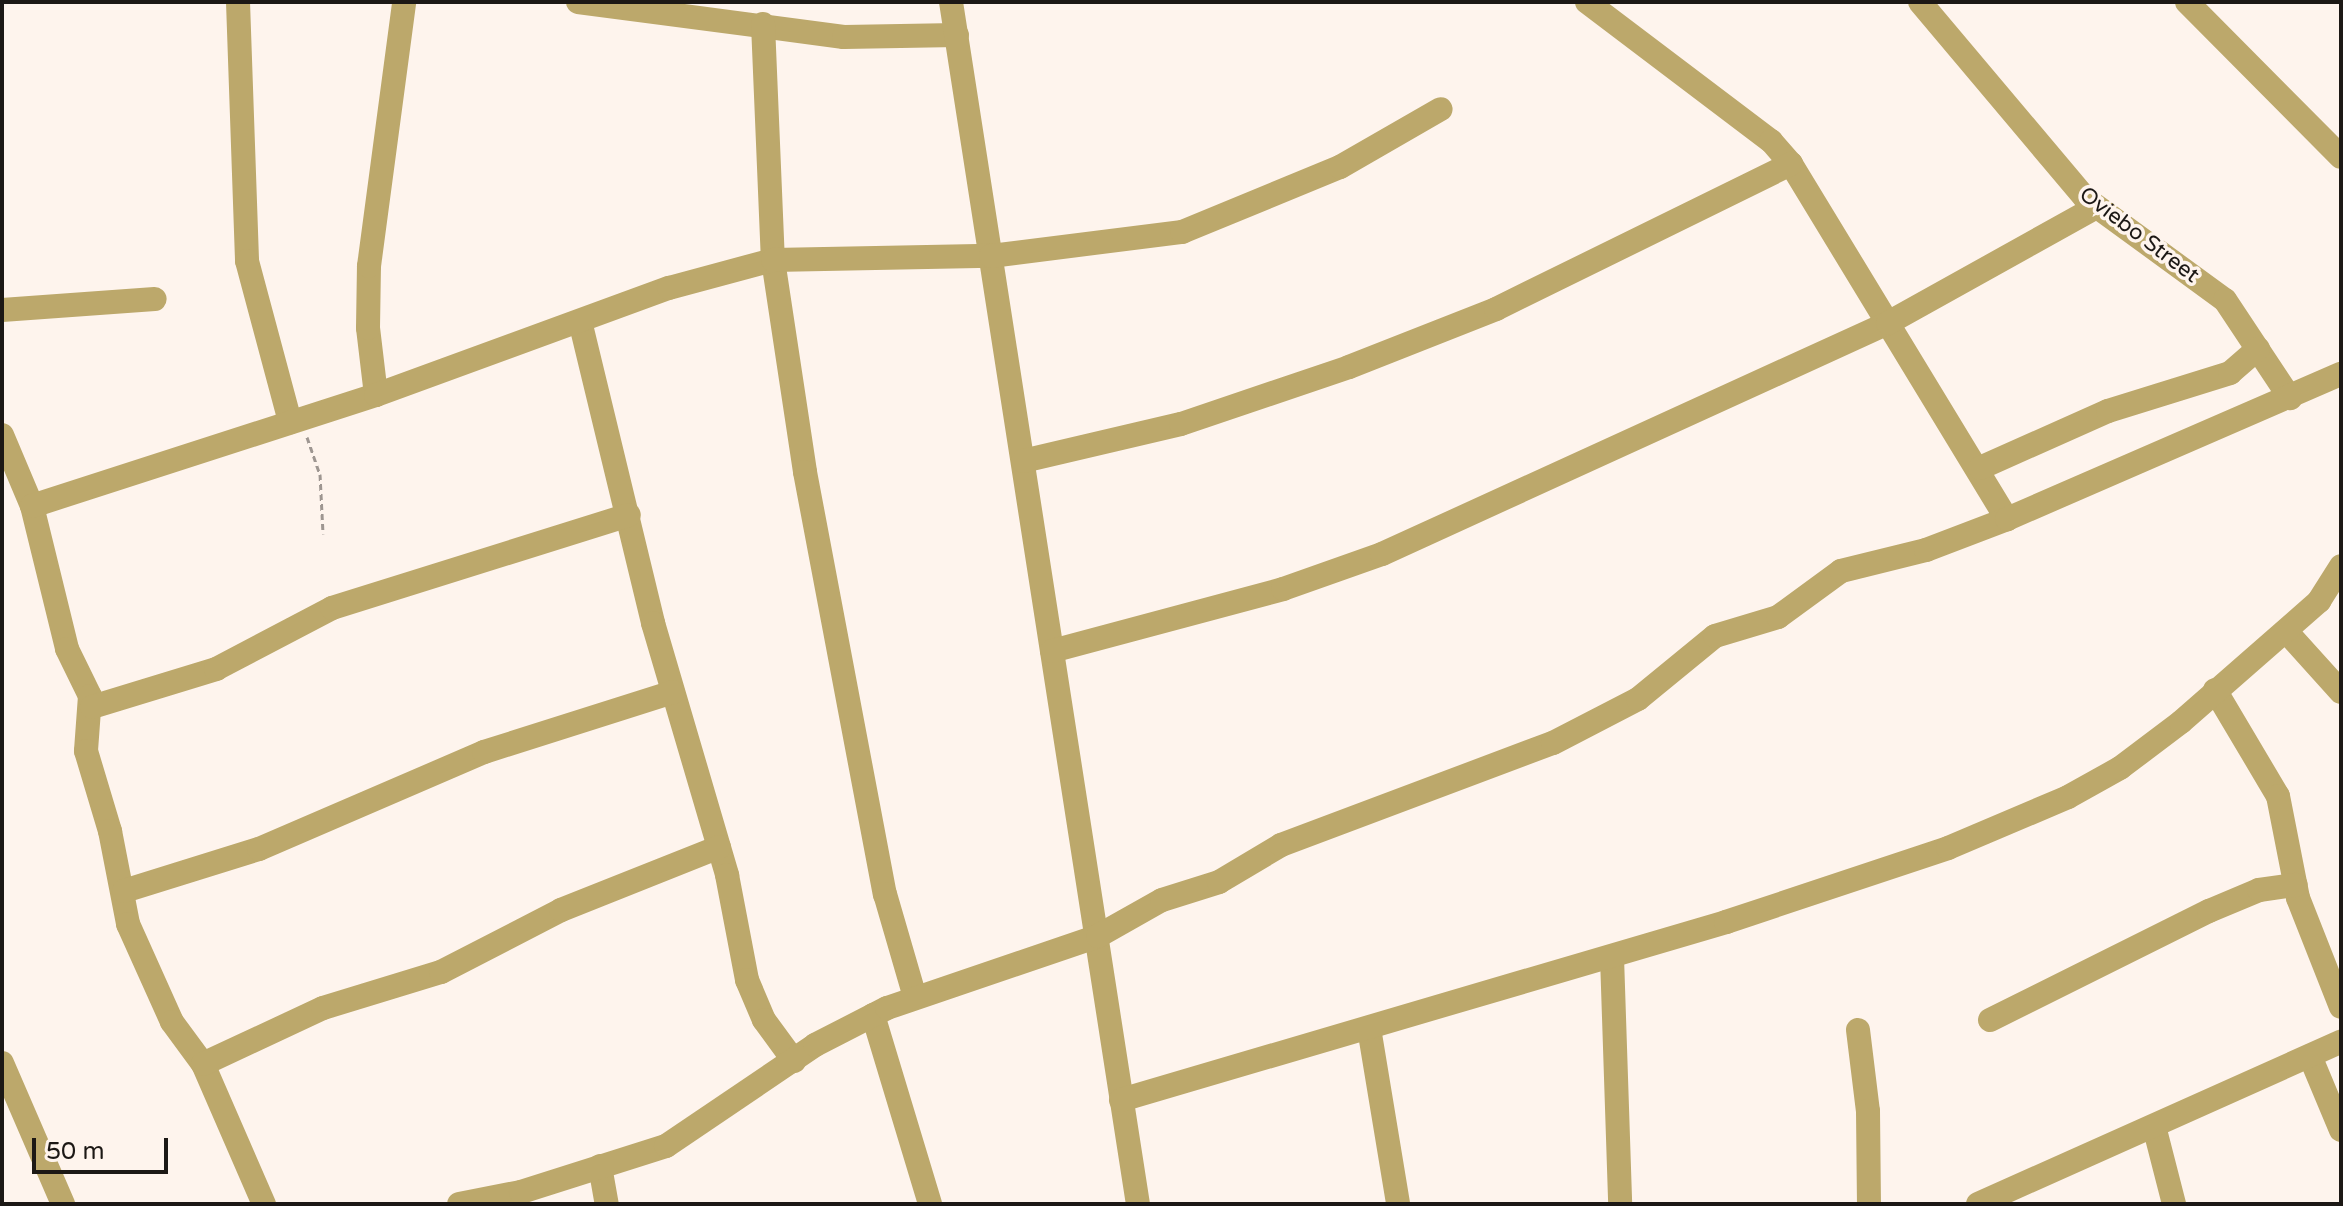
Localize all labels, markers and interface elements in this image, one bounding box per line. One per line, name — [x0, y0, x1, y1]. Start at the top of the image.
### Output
street label: Oviebo Street — [2074, 181, 2204, 289]
scale bar — [36, 1122, 172, 1172]
text: 50 m — [46, 1137, 104, 1166]

